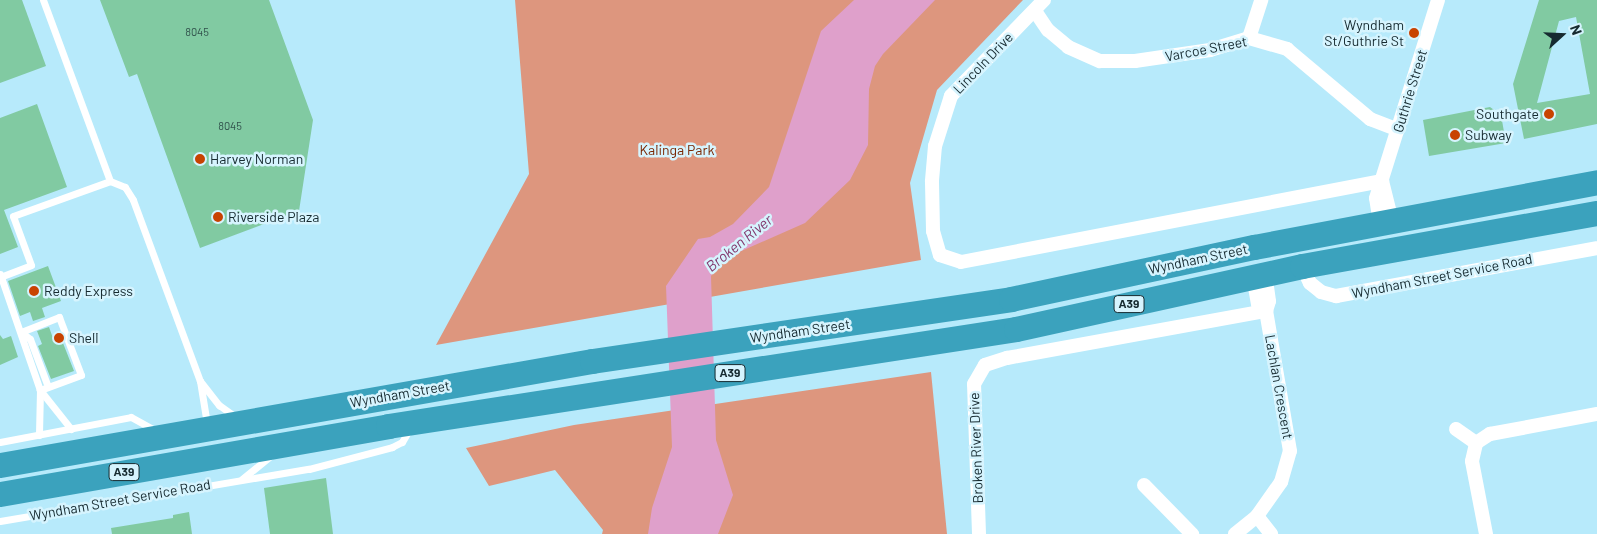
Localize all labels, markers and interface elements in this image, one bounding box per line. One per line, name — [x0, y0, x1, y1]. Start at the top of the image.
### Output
north arrow — [1537, 10, 1587, 60]
place label: Wyndham St/Guthrie St — [1324, 17, 1404, 49]
text: N — [1567, 22, 1586, 37]
house number: 8045 — [185, 25, 209, 39]
marker: Wyndham St/Guthrie St — [1408, 27, 1420, 39]
street label: Lincoln Drive — [950, 29, 1016, 97]
street label: Varcoe Street — [1164, 33, 1248, 65]
street label: Guthrie Street — [1389, 47, 1431, 135]
place label: Southgate — [1476, 106, 1539, 122]
marker: Southgate — [1543, 108, 1555, 120]
house number: 8045 — [218, 119, 242, 133]
place label: Subway — [1465, 127, 1512, 143]
marker: Subway — [1449, 129, 1461, 141]
park label: Kalinga Park — [640, 142, 714, 158]
place label: Harvey Norman — [210, 151, 303, 167]
marker: Harvey Norman — [194, 153, 206, 165]
place label: Riverside Plaza — [228, 209, 319, 225]
marker: Riverside Plaza — [212, 211, 224, 223]
water label: Broken River — [702, 211, 776, 275]
street label: Wyndham Street — [1147, 240, 1249, 278]
street label: Wyndham Street Service Road — [1350, 250, 1534, 302]
place label: Reddy Express — [44, 283, 133, 299]
marker: Reddy Express — [28, 285, 40, 297]
road number: A39 — [1113, 294, 1145, 314]
street label: Wyndham Street — [749, 316, 851, 346]
place label: Shell — [69, 330, 99, 346]
marker: Shell — [53, 332, 65, 344]
street label: Lachlan Crescent — [1262, 334, 1296, 440]
road number: A39 — [714, 363, 746, 382]
street label: Wyndham Street — [349, 377, 451, 411]
street label: Broken River Drive — [966, 392, 986, 504]
road number: A39 — [108, 462, 140, 482]
street label: Wyndham Street Service Road — [28, 476, 212, 524]

